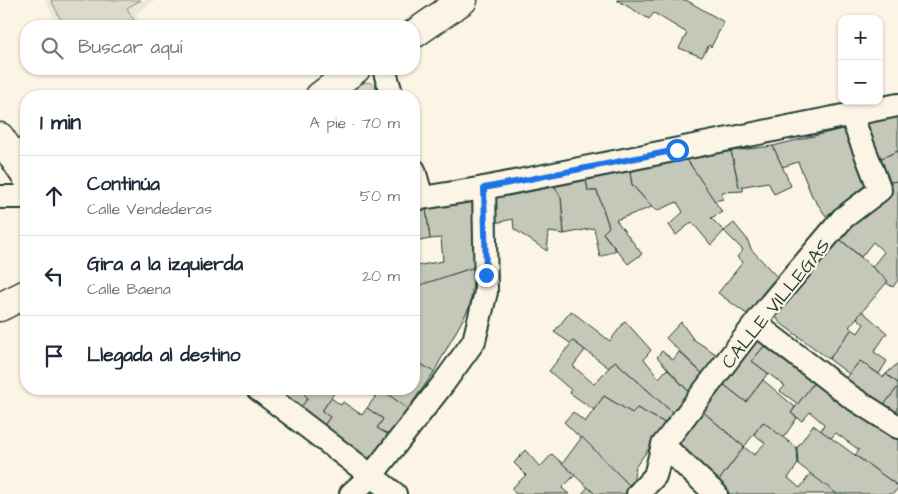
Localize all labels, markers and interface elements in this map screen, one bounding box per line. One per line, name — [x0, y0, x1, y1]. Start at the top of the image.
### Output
map controls — [838, 15, 883, 105]
button: + — [838, 15, 883, 60]
search box — [20, 20, 420, 75]
icon: search — [38, 34, 66, 62]
text: Buscar aquí — [78, 34, 182, 61]
button: − — [838, 60, 883, 105]
text: 1 min — [40, 108, 81, 137]
text: A pie · 70 m — [310, 112, 400, 134]
route start — [666, 139, 689, 162]
text: Continúa — [87, 171, 160, 198]
icon: ahead — [40, 182, 68, 210]
text: 50 m — [360, 185, 400, 207]
text: Calle Vendederas — [87, 198, 212, 220]
street label: CALLE VILLEGAS — [715, 233, 837, 375]
text: Gira a la izquierda — [87, 251, 243, 278]
icon: left — [40, 262, 68, 290]
route end — [475, 264, 498, 287]
text: 20 m — [362, 265, 400, 287]
text: Calle Baena — [87, 278, 171, 300]
icon: arrive — [40, 342, 68, 370]
text: Llegada al destino — [87, 342, 240, 369]

